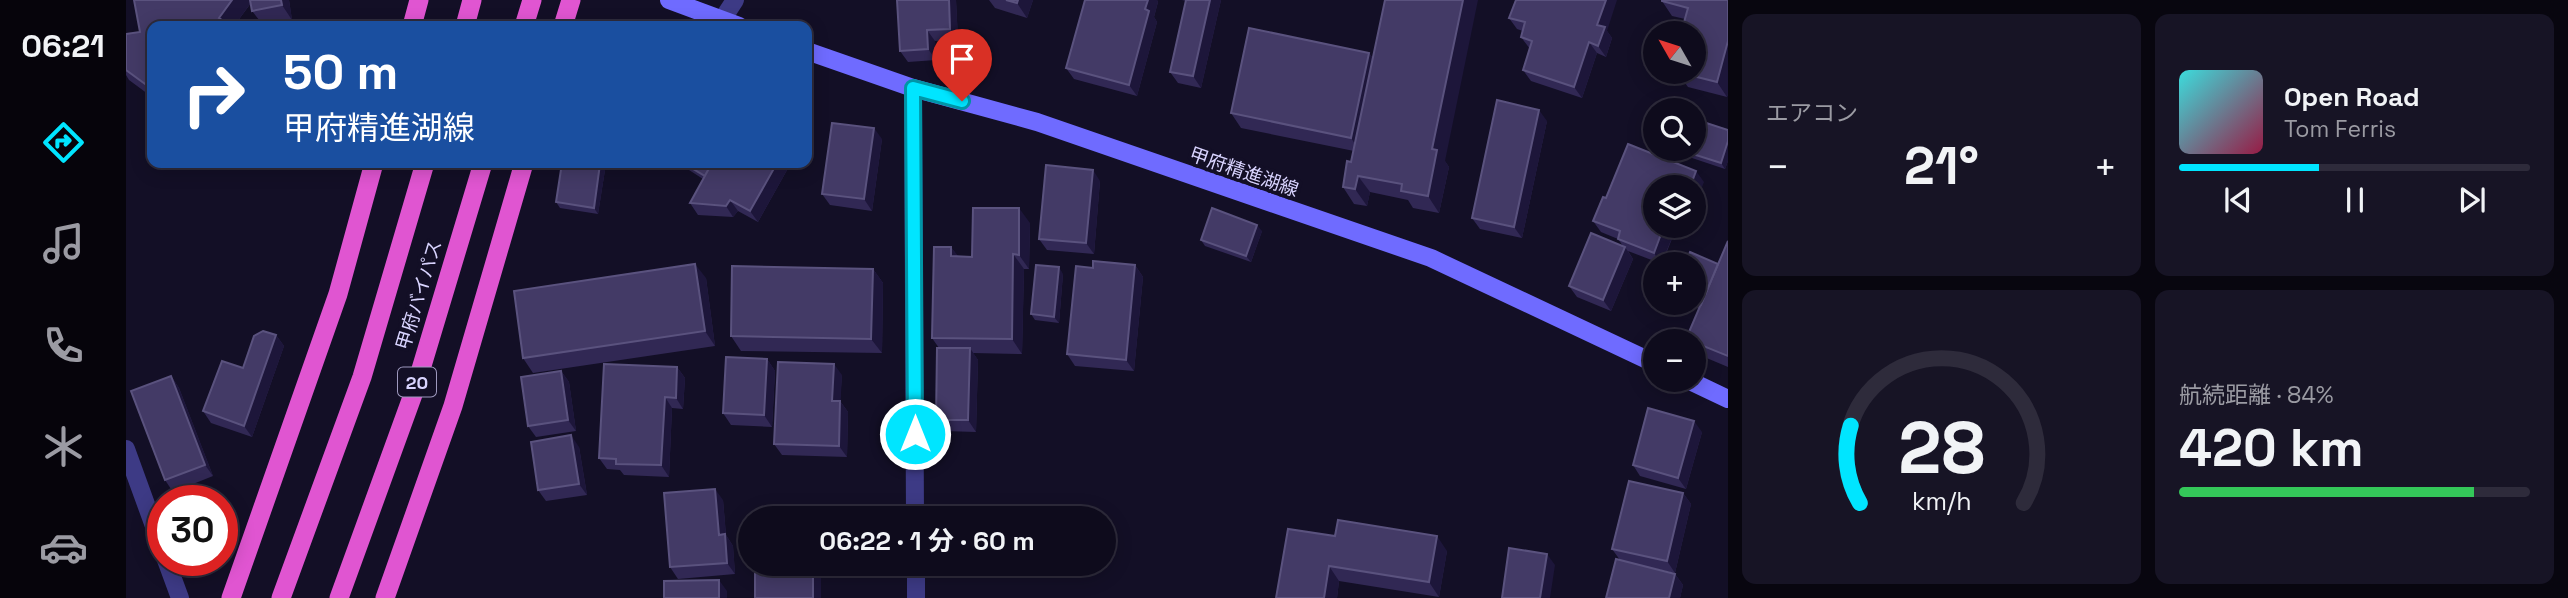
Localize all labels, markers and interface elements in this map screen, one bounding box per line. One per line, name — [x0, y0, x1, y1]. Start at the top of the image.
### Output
north arrow — [1643, 21, 1706, 84]
map controls — [1643, 21, 1706, 392]
text: 06:21 — [21, 26, 105, 66]
pin — [932, 29, 992, 101]
icon: arrive — [943, 40, 981, 78]
text: 50 m — [283, 41, 398, 103]
icon: right — [168, 49, 259, 140]
text: Open Road — [2284, 80, 2420, 114]
button: search — [1643, 98, 1706, 161]
text: エアコン — [1766, 98, 1858, 128]
text: 甲府精進湖線 — [283, 108, 475, 148]
text: Tom Ferris — [2284, 114, 2396, 144]
icon: directions — [39, 118, 88, 167]
text: 21° — [1904, 133, 1979, 199]
street label: 甲府精進湖線 — [1186, 142, 1302, 202]
text: − — [1766, 143, 1790, 191]
text: + — [2093, 143, 2117, 191]
button: layers — [1643, 175, 1706, 238]
icon: previous — [2219, 181, 2257, 219]
icon: pause — [2336, 181, 2374, 219]
icon: next — [2453, 181, 2491, 219]
icon: music — [39, 219, 88, 268]
street label: 甲府バイパス — [390, 237, 448, 353]
button: + — [1643, 252, 1706, 315]
icon: phone — [39, 321, 88, 370]
button: − — [1643, 329, 1706, 392]
road number: 20 — [398, 368, 436, 396]
text: 航続距離 · 84% — [2179, 380, 2334, 410]
position arrow — [878, 397, 952, 471]
text: 28 — [1898, 401, 1985, 494]
text: 420 km — [2179, 415, 2364, 481]
icon: climate — [39, 422, 88, 471]
speed limit sign: 30 — [147, 485, 238, 576]
text: km/h — [1912, 485, 1971, 517]
icon: car — [39, 523, 88, 572]
text: 06:22 · 1 分 · 60 m — [819, 524, 1035, 558]

